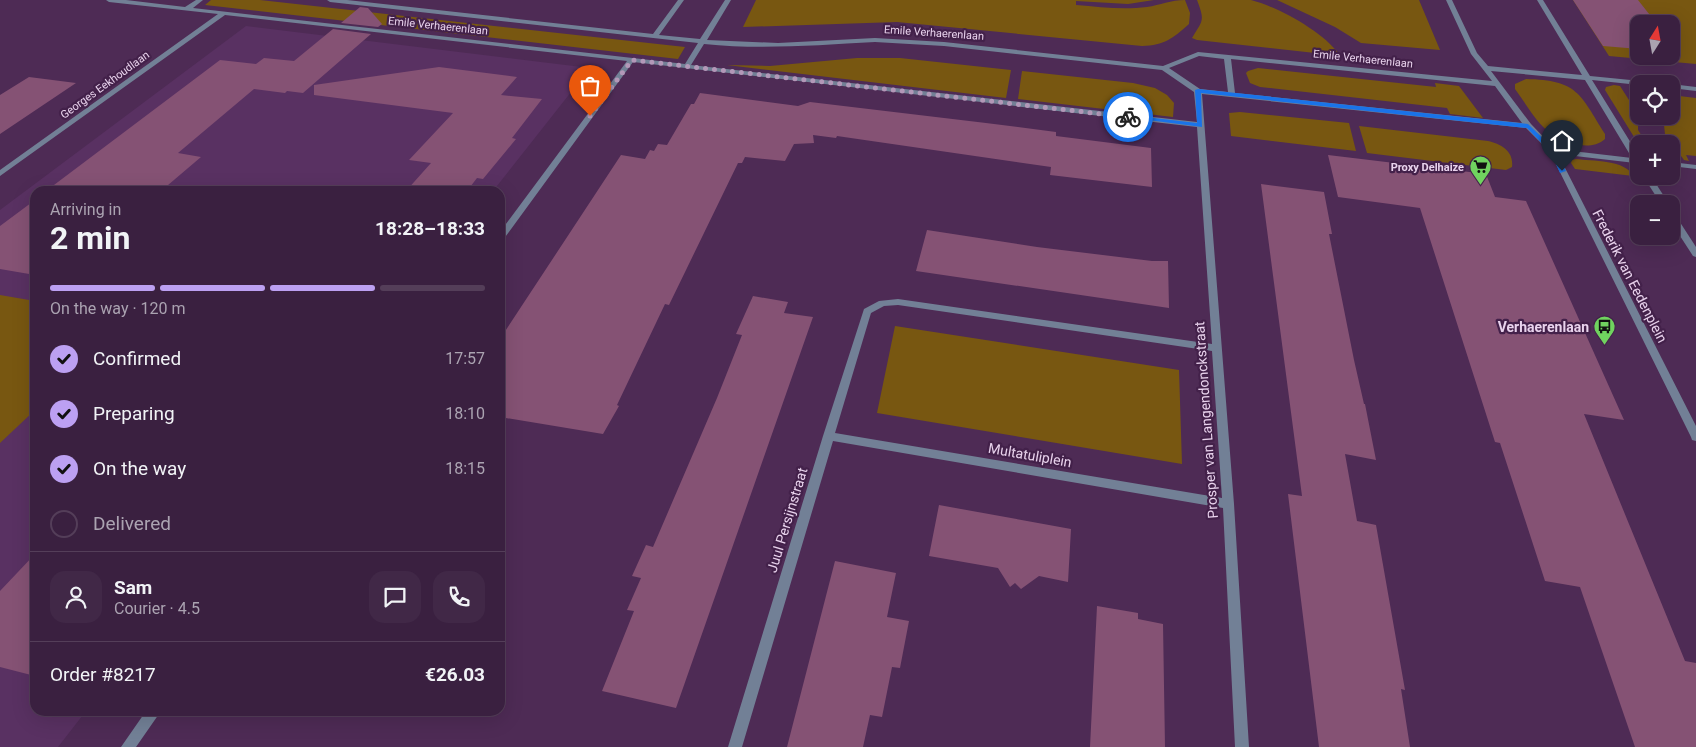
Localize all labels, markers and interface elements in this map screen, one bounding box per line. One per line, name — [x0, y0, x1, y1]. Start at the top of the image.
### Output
street label: Emile Verhaerenlaan — [387, 14, 489, 38]
north arrow — [1630, 15, 1680, 65]
map controls — [1630, 15, 1680, 245]
street label: Emile Verhaerenlaan — [884, 23, 984, 43]
street label: Emile Verhaerenlaan — [1312, 47, 1414, 71]
street label: Georges Eekhoudlaan — [58, 48, 152, 122]
pin — [569, 65, 611, 116]
icon: bag — [576, 72, 604, 100]
button: locate — [1630, 75, 1680, 125]
courier — [1103, 92, 1153, 142]
icon: bike — [1114, 103, 1142, 131]
pin — [1541, 120, 1583, 171]
icon: home — [1548, 127, 1576, 155]
button: + — [1630, 135, 1680, 185]
supermarket icon: Proxy Delhaize — [1468, 155, 1492, 186]
place label: Proxy Delhaize — [1391, 161, 1464, 174]
button: − — [1630, 195, 1680, 245]
text: Arriving in — [50, 200, 121, 219]
street label: Frederik van Eedenplein — [1589, 207, 1671, 345]
text: 18:28–18:33 — [375, 217, 485, 240]
text: 2 min — [50, 219, 130, 257]
text: On the way · 120 m — [50, 299, 186, 318]
bus stop icon: Verhaerenlaan — [1593, 315, 1617, 346]
place label: Verhaerenlaan — [1498, 319, 1589, 335]
street label: Prosper van Langendonckstraat — [1191, 320, 1221, 519]
icon: check — [50, 345, 78, 373]
text: Confirmed — [93, 347, 181, 370]
text: 17:57 — [445, 349, 485, 368]
icon: check — [50, 400, 78, 428]
text: Preparing — [93, 402, 175, 425]
text: 18:10 — [445, 404, 485, 423]
street label: Multatuliplein — [987, 440, 1073, 470]
icon: check — [50, 455, 78, 483]
text: On the way — [93, 457, 186, 480]
text: 18:15 — [445, 459, 485, 478]
street label: Juul Persijnstraat — [763, 465, 811, 574]
text: Delivered — [93, 512, 171, 535]
button: person — [50, 571, 102, 623]
button: chat — [369, 571, 421, 623]
button: phone — [433, 571, 485, 623]
text: Sam — [114, 576, 152, 599]
text: Courier · 4.5 — [114, 599, 200, 618]
text: Order #8217 — [50, 663, 156, 686]
text: €26.03 — [425, 663, 485, 686]

